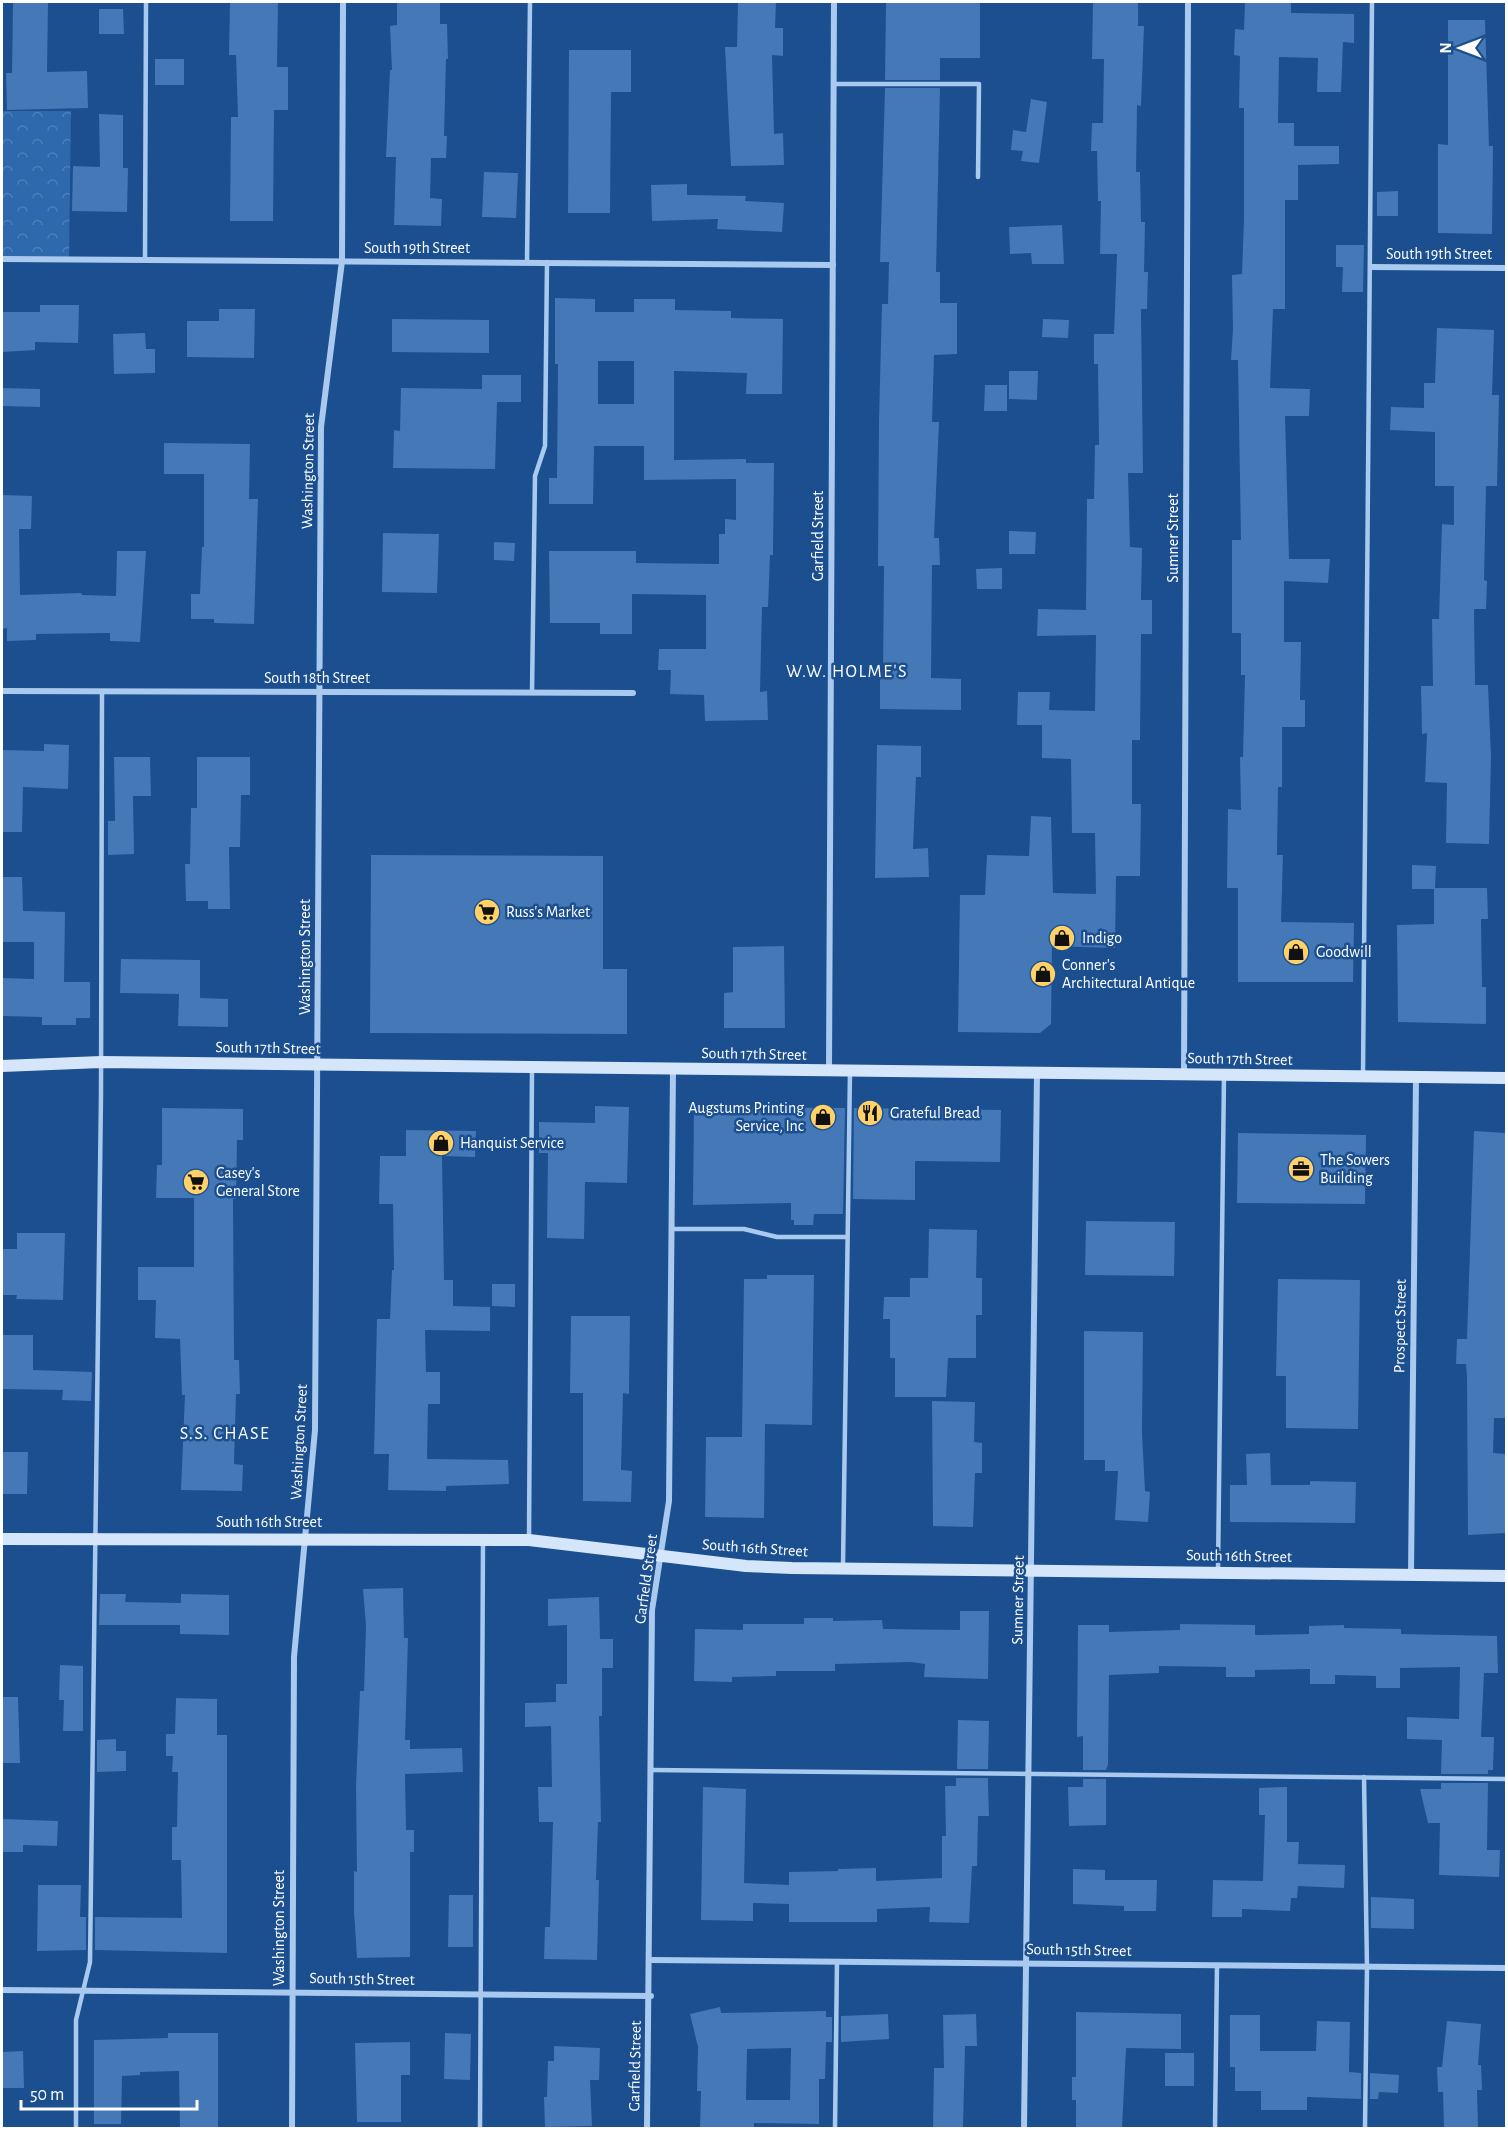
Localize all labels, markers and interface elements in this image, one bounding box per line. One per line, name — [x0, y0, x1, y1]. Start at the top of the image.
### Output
north arrow — [1430, 18, 1490, 78]
text: N — [1438, 42, 1454, 54]
street label: South 19th Street — [364, 240, 470, 256]
street label: South 19th Street — [1386, 246, 1492, 262]
street label: Washington Street — [299, 413, 317, 529]
street label: Garfield Street — [810, 491, 826, 581]
street label: Sumner Street — [1165, 493, 1181, 583]
district label: W.W. HOLME'S — [786, 663, 908, 681]
street label: South 18th Street — [264, 670, 370, 686]
supermarket icon: Russ's Market — [472, 897, 502, 927]
street label: Washington Street — [297, 899, 313, 1015]
place label: Russ's Market — [506, 904, 590, 920]
shop icon: Indigo — [1047, 923, 1077, 953]
place label: Indigo — [1082, 930, 1122, 946]
shop icon: Goodwill — [1281, 937, 1311, 967]
place label: Goodwill — [1316, 944, 1372, 960]
place label: Conner's Architectural Antique — [1062, 957, 1195, 991]
shop icon: Conner's Architectural Antique — [1028, 959, 1058, 989]
street label: South 17th Street — [215, 1039, 321, 1057]
street label: South 17th Street — [701, 1045, 807, 1063]
street label: South 17th Street — [1187, 1050, 1293, 1068]
restaurant icon: Grateful Bread — [855, 1098, 885, 1128]
place label: Augstums Printing Service, Inc — [688, 1100, 804, 1134]
shop icon: Augstums Printing Service, Inc — [808, 1102, 838, 1132]
place label: Grateful Bread — [890, 1105, 980, 1121]
shop icon: Hanquist Service — [426, 1128, 456, 1158]
place label: Hanquist Service — [460, 1135, 564, 1151]
place label: The Sowers Building — [1320, 1152, 1390, 1186]
office icon: The Sowers Building — [1286, 1154, 1316, 1184]
place label: Casey's General Store — [216, 1165, 300, 1199]
supermarket icon: Casey's General Store — [181, 1167, 211, 1197]
street label: Prospect Street — [1391, 1279, 1409, 1373]
street label: Washington Street — [288, 1384, 310, 1500]
district label: S.S. CHASE — [180, 1425, 270, 1443]
street label: South 16th Street — [216, 1514, 322, 1530]
street label: Garfield Street — [632, 1533, 660, 1625]
street label: South 16th Street — [702, 1536, 808, 1560]
street label: South 16th Street — [1186, 1547, 1292, 1565]
street label: Sumner Street — [1009, 1555, 1027, 1645]
street label: Washington Street — [271, 1870, 287, 1986]
street label: South 15th Street — [1026, 1941, 1132, 1959]
street label: South 15th Street — [309, 1970, 415, 1988]
street label: Garfield Street — [626, 2021, 644, 2111]
scale bar — [21, 2073, 196, 2111]
text: 50 m — [30, 2086, 64, 2104]

